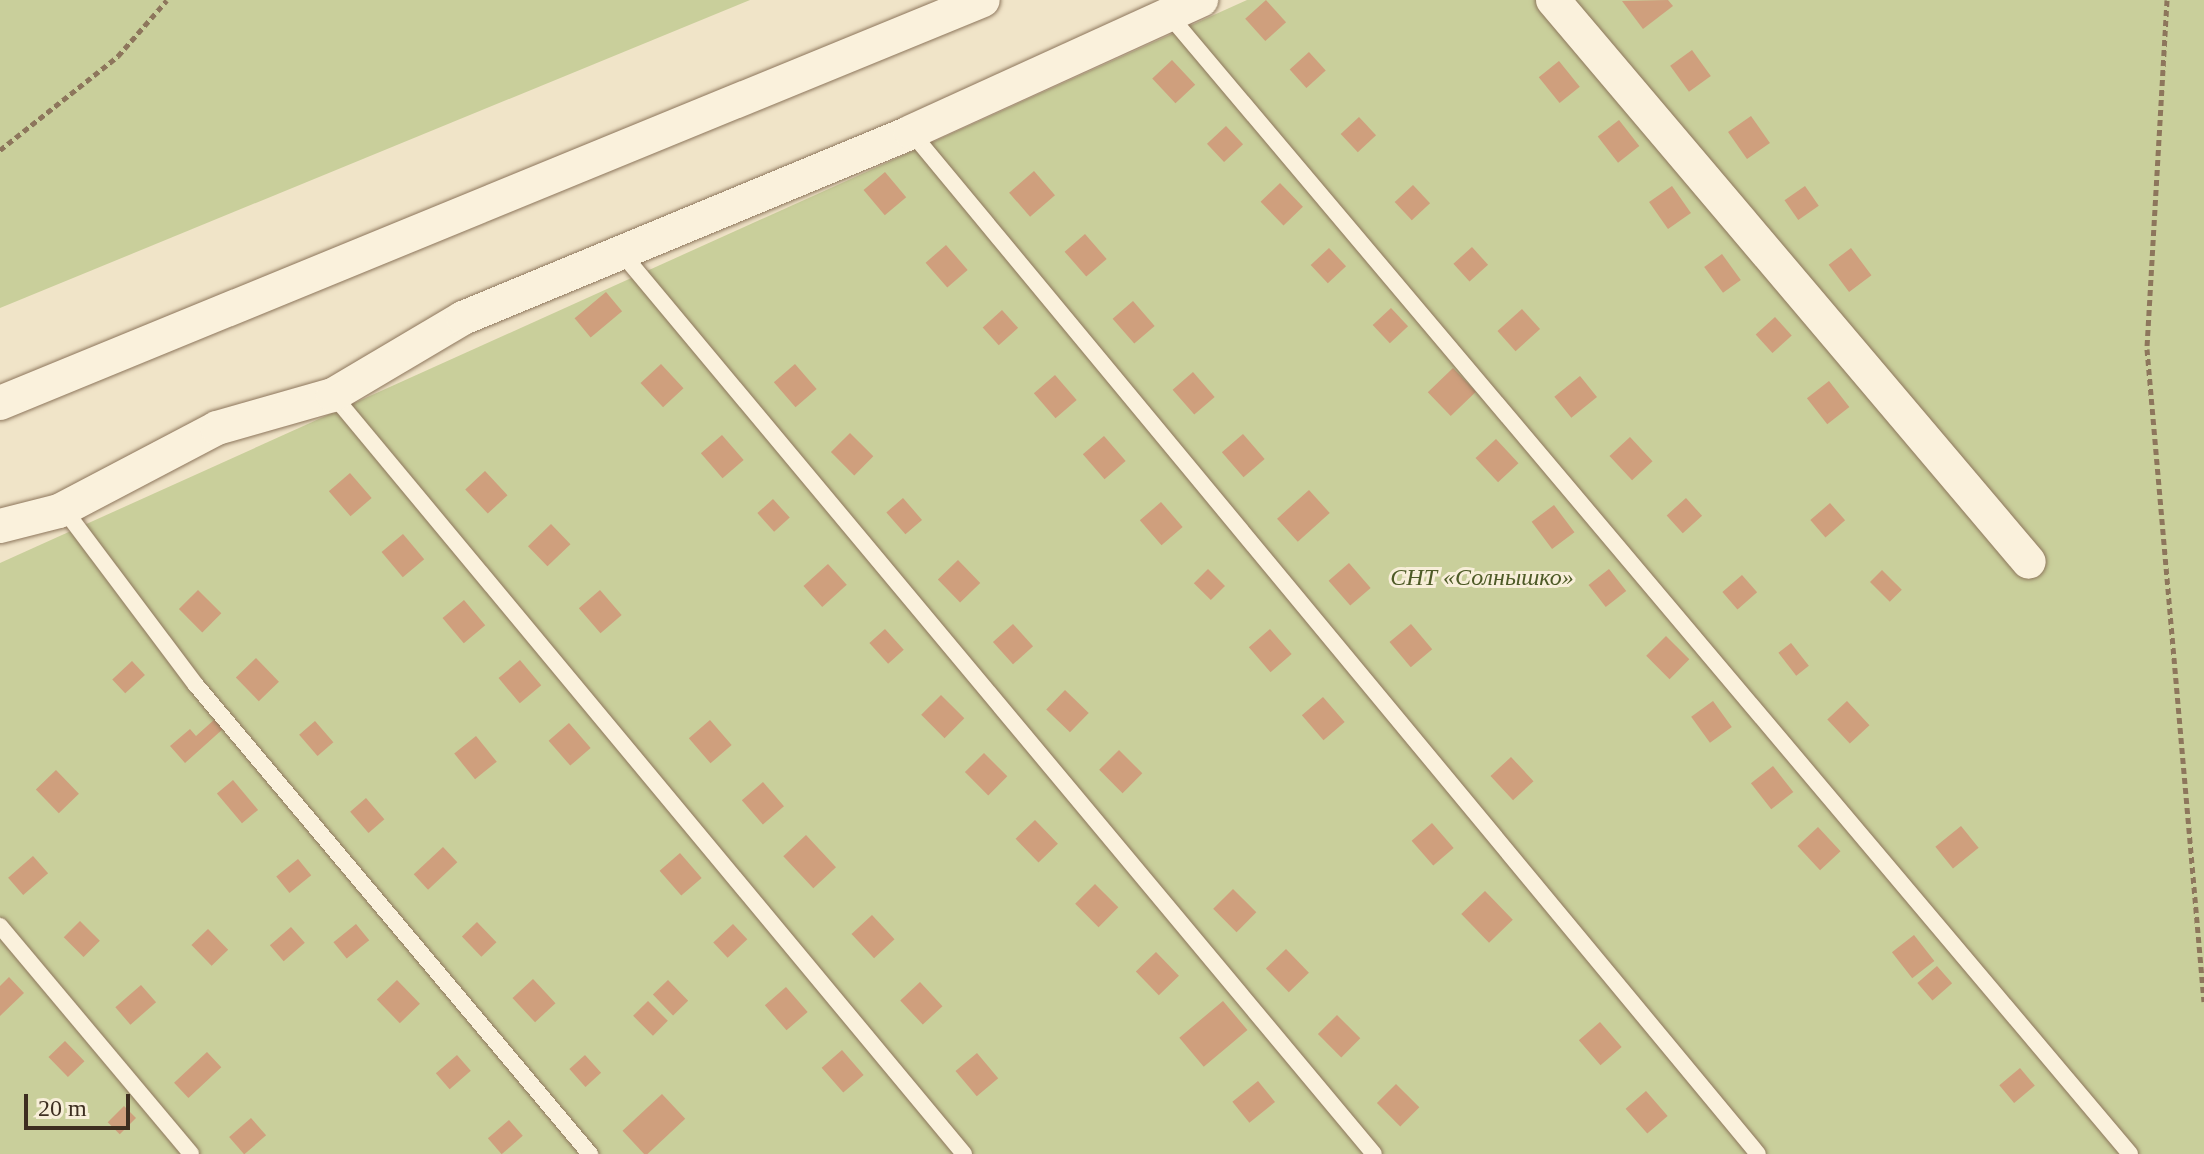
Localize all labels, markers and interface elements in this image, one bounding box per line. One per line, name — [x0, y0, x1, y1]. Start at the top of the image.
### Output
park label: СНТ «Солнышко» — [1390, 564, 1574, 592]
scale bar — [28, 1078, 134, 1128]
text: 20 m — [38, 1095, 87, 1121]

